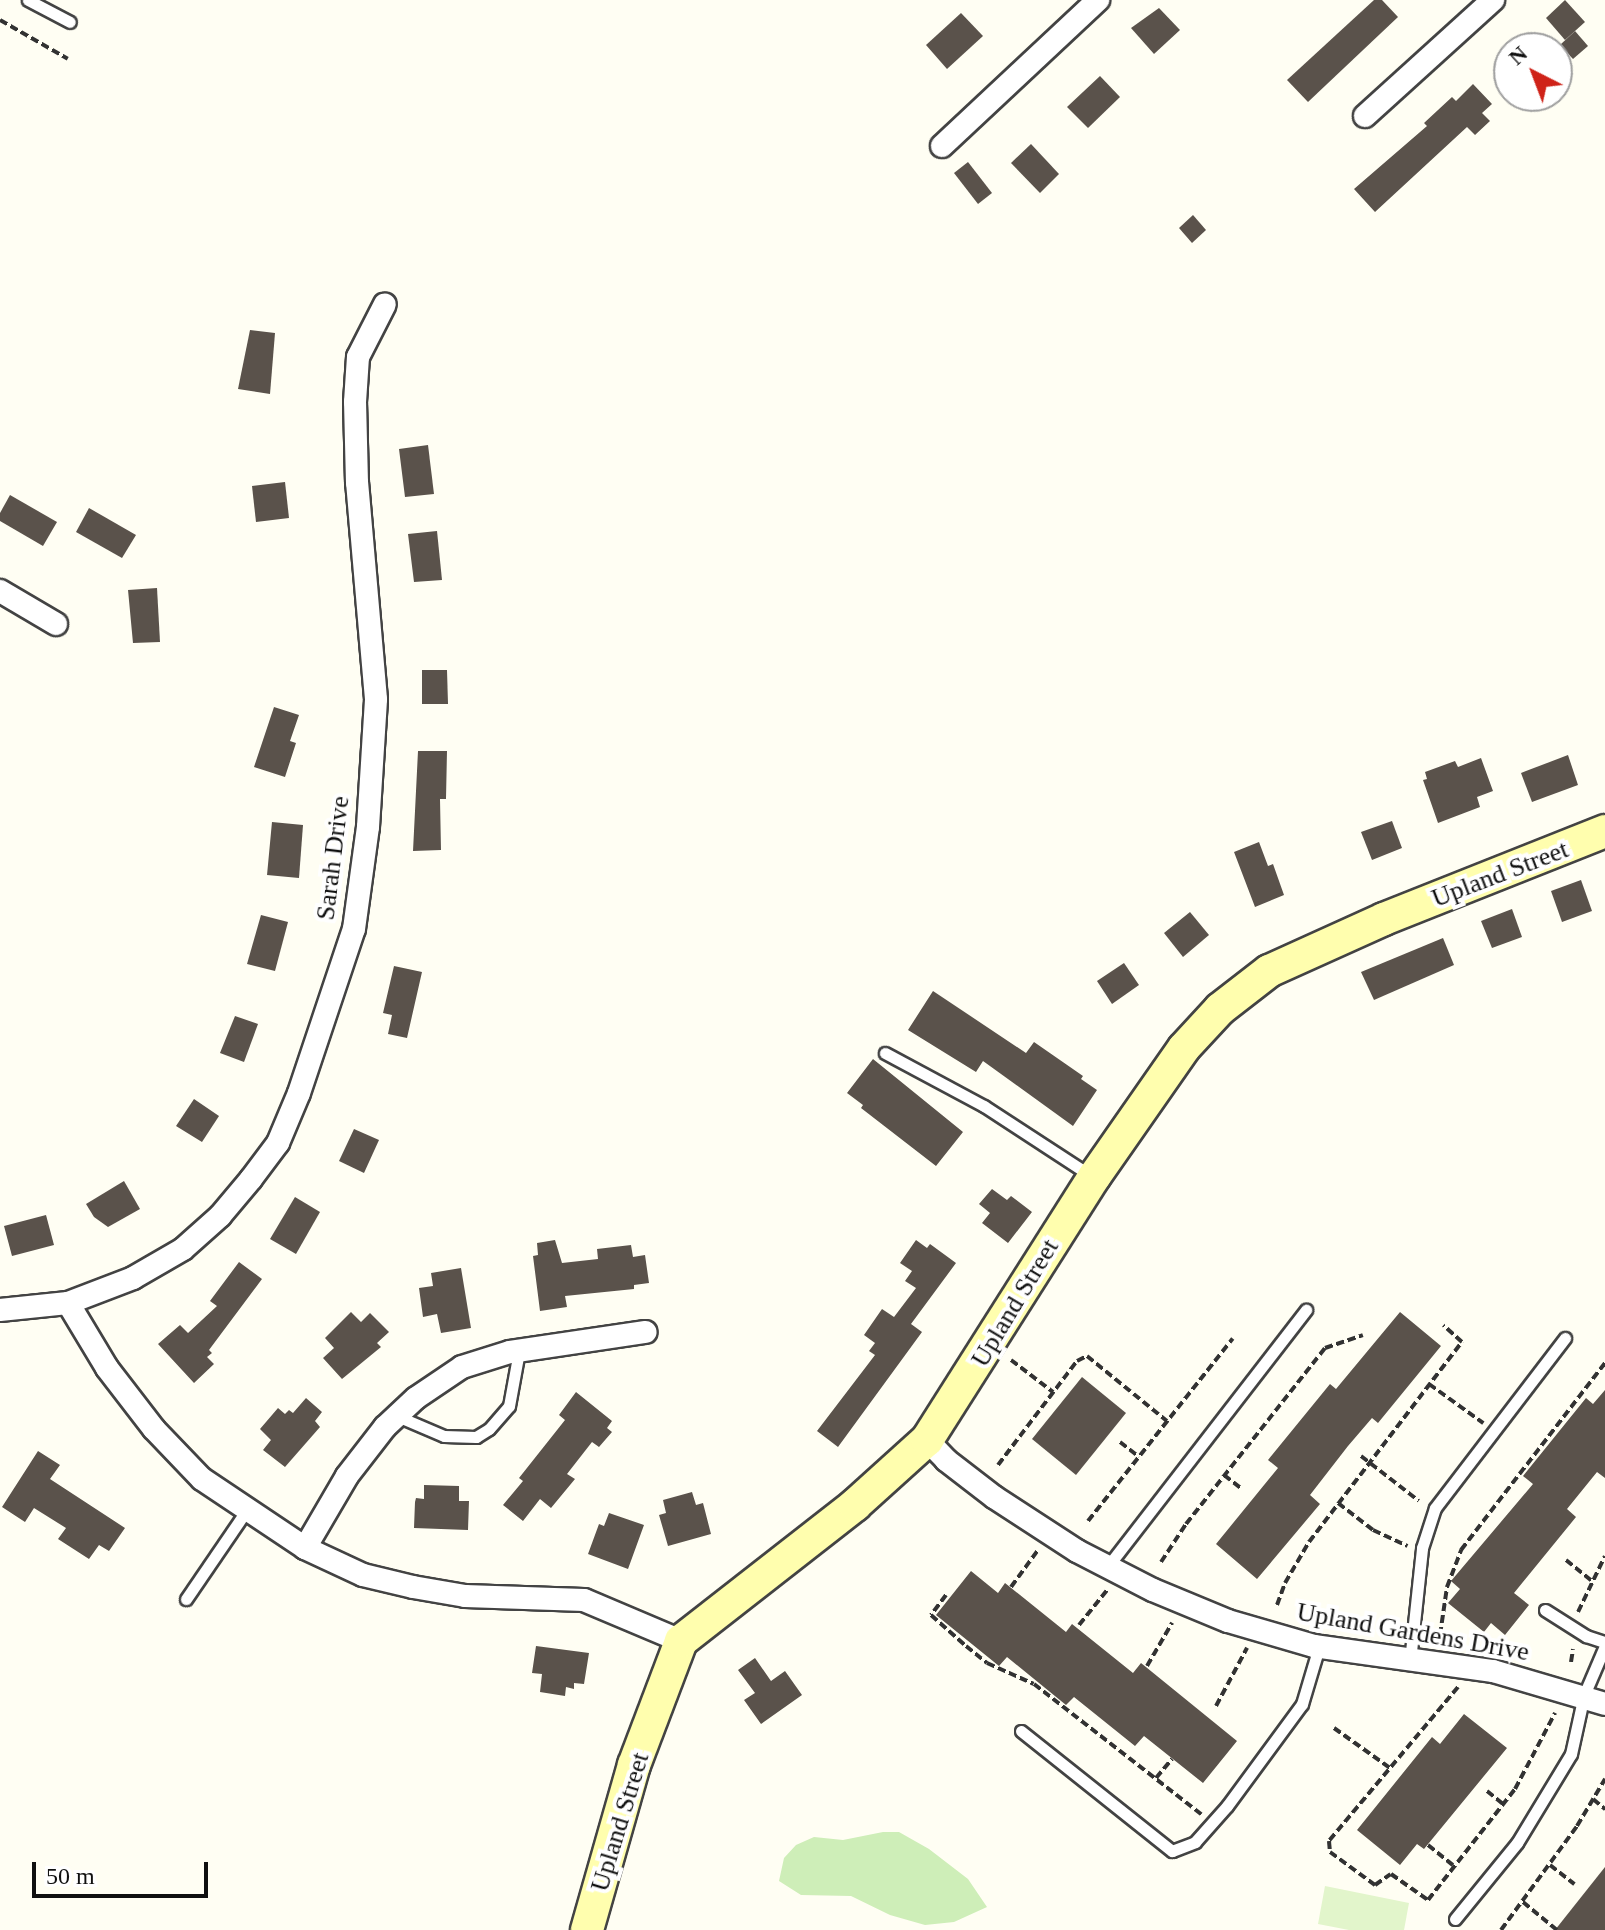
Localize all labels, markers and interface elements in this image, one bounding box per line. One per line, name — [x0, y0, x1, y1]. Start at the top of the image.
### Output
north arrow — [1493, 32, 1573, 112]
text: N — [1504, 41, 1532, 70]
street label: Sarah Drive — [310, 794, 356, 922]
street label: Upland Street — [1427, 834, 1573, 914]
street label: Upland Street — [965, 1233, 1065, 1373]
street label: Upland Gardens Drive — [1294, 1596, 1532, 1668]
street label: Upland Street — [584, 1749, 656, 1895]
scale bar — [36, 1846, 212, 1896]
text: 50 m — [46, 1863, 95, 1889]

